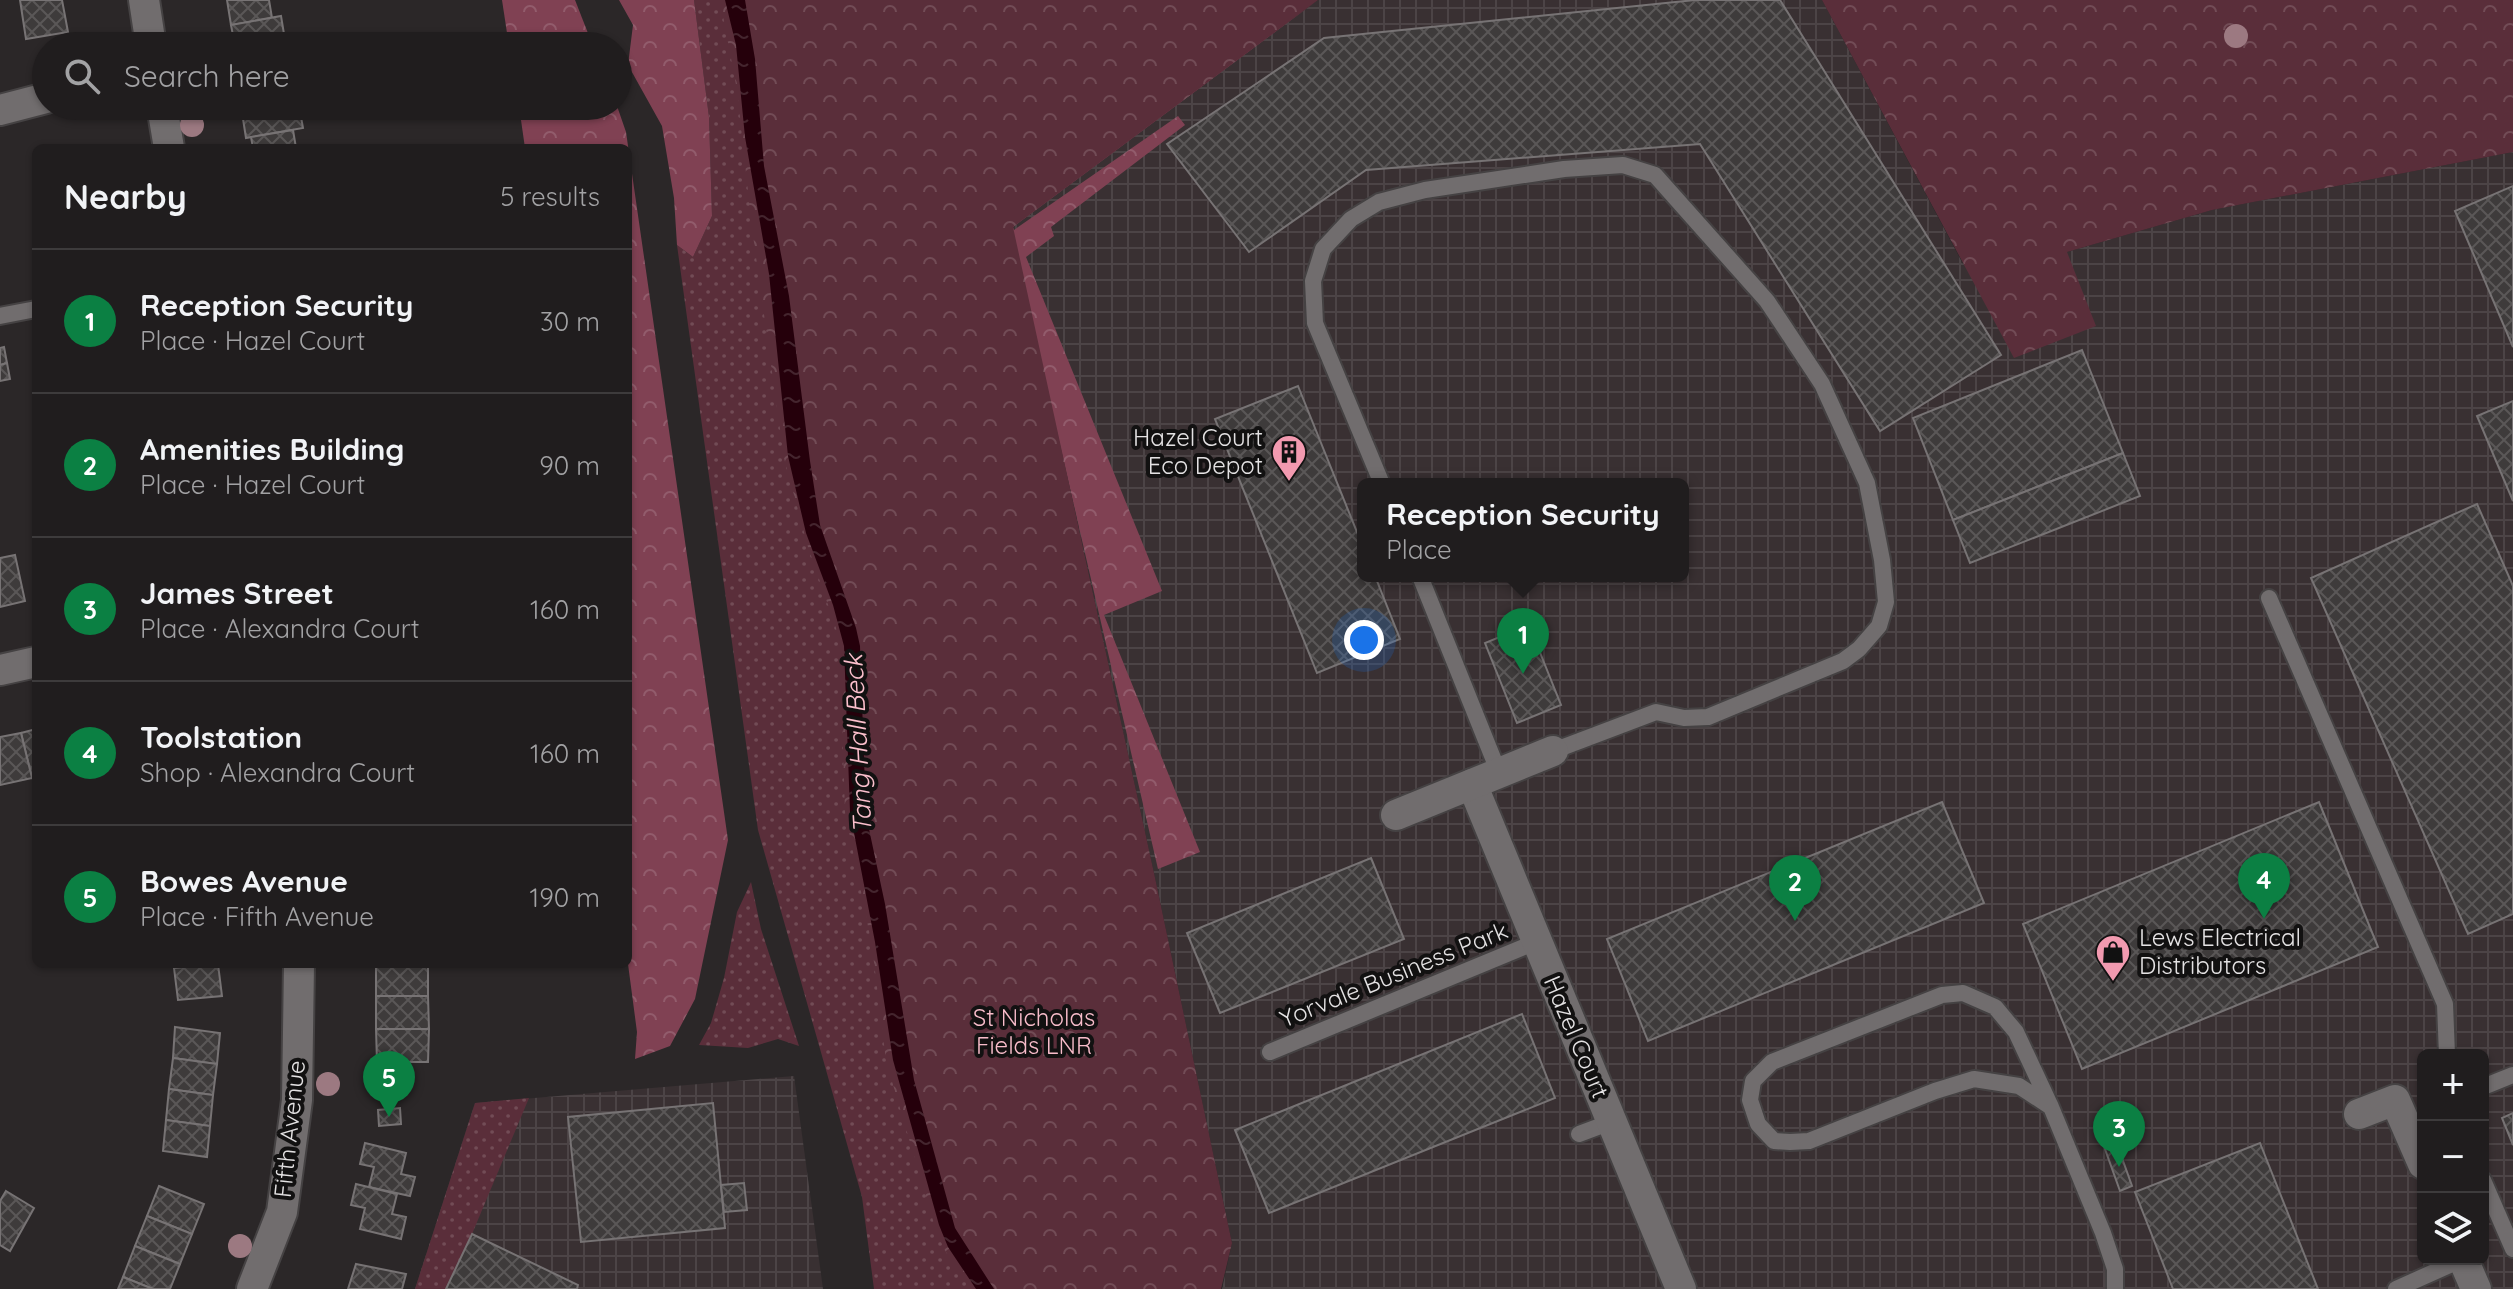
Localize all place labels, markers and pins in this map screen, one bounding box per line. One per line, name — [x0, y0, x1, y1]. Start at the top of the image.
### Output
place label: Hazel Court Eco Depot — [1133, 422, 1263, 480]
building icon: Hazel Court Eco Depot — [1270, 433, 1308, 483]
pin: 1 — [1497, 608, 1549, 674]
pin: 4 — [2238, 853, 2290, 919]
pin: 2 — [1769, 855, 1821, 921]
place label: Lews Electrical Distributors — [2139, 922, 2301, 980]
shop icon: Lews Electrical Distributors — [2094, 933, 2132, 983]
pin: 5 — [363, 1051, 415, 1117]
pin: 3 — [2093, 1101, 2145, 1167]

